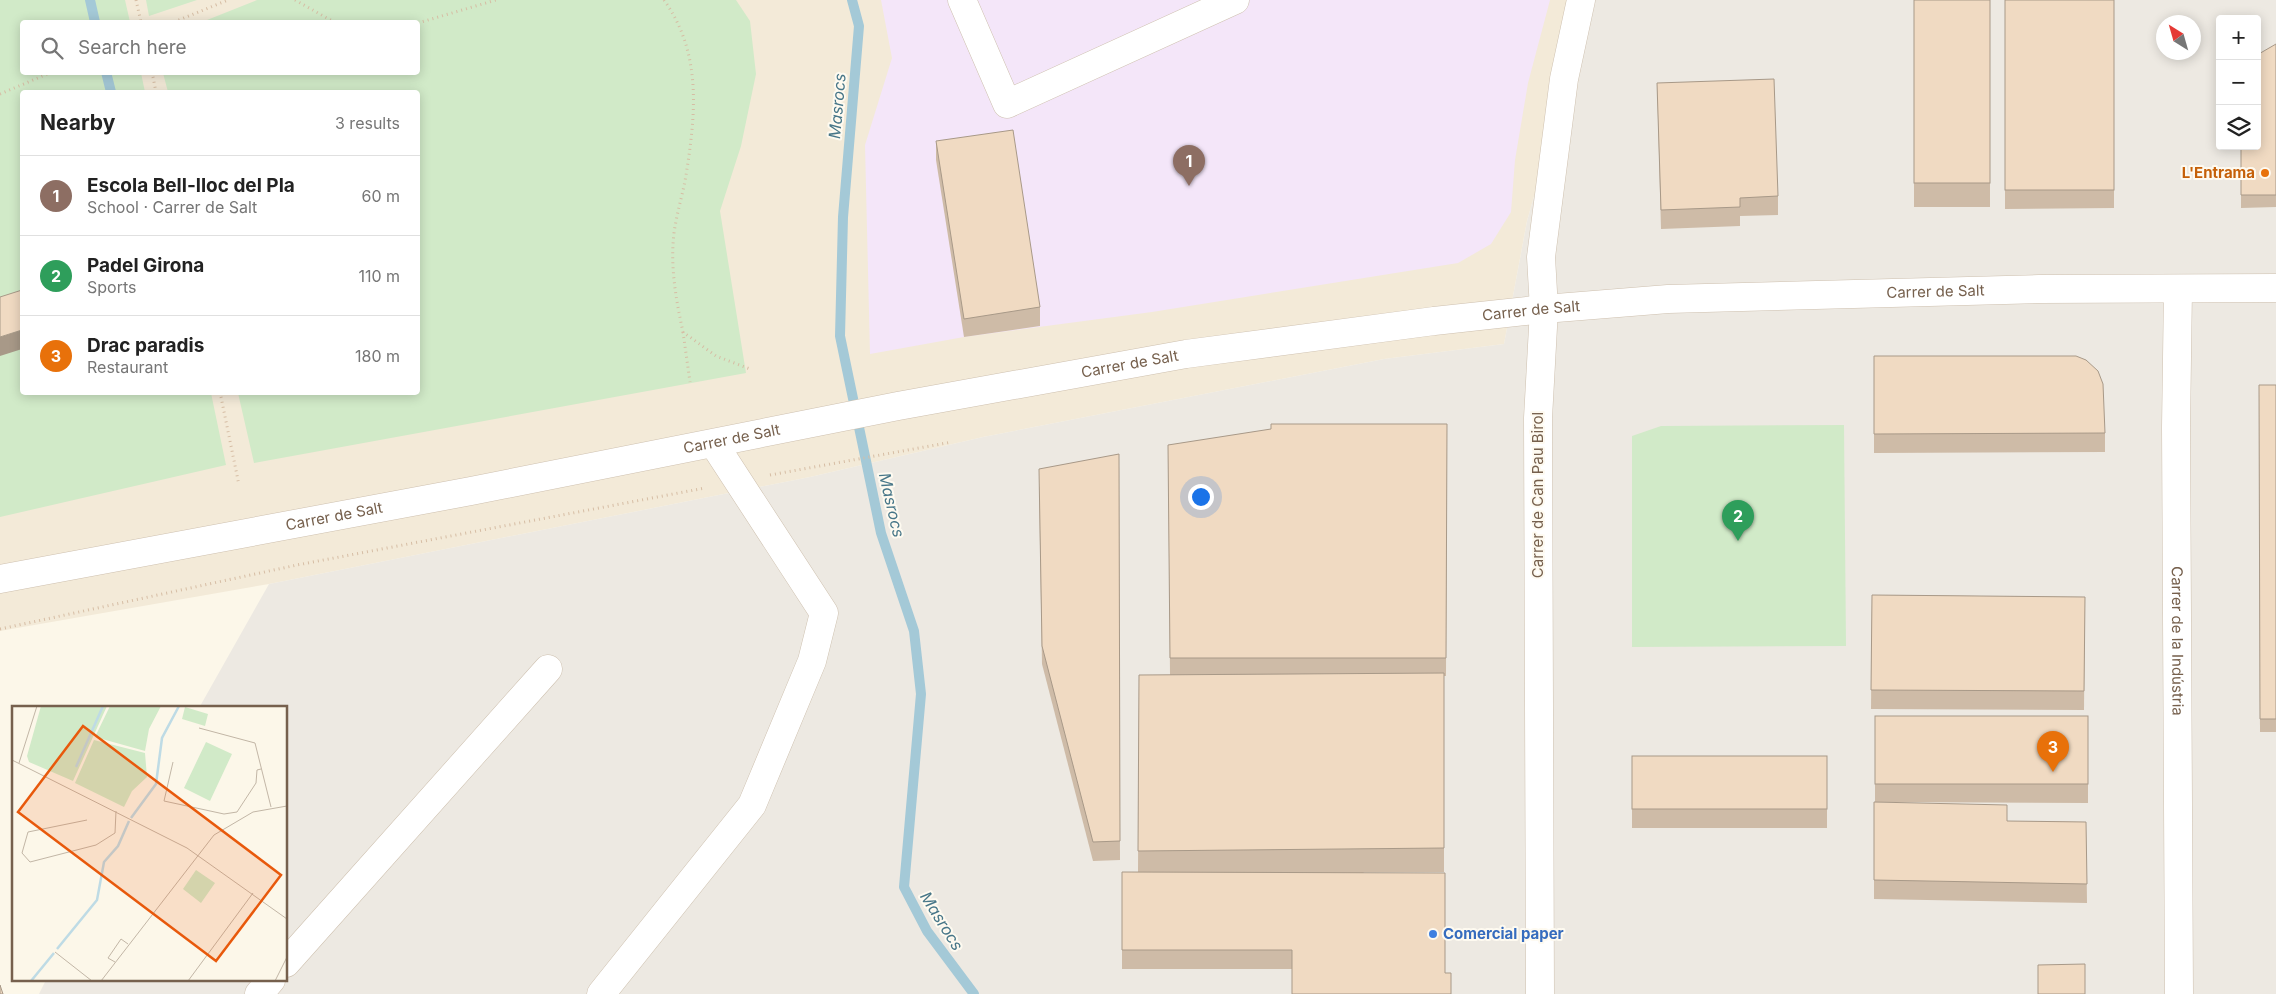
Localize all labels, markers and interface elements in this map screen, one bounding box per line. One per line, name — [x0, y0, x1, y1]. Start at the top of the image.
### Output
north arrow — [2156, 15, 2201, 60]
map controls — [2216, 15, 2261, 150]
button: + — [2216, 15, 2261, 60]
search box — [20, 20, 420, 75]
icon: search — [38, 34, 66, 62]
text: Search here — [78, 36, 187, 59]
button: − — [2216, 60, 2261, 105]
water label: Masrocs — [824, 72, 850, 140]
button: layers — [2216, 105, 2261, 150]
text: Nearby — [40, 110, 115, 135]
text: 3 results — [335, 113, 400, 133]
pin: 1 — [1173, 145, 1205, 186]
place label: L'Entrama — [2182, 163, 2255, 182]
marker: L'Entrama — [2259, 167, 2271, 179]
text: Escola Bell-lloc del Pla — [87, 174, 295, 197]
text: 1 — [53, 186, 59, 206]
text: 60 m — [361, 186, 400, 206]
text: School · Carrer de Salt — [87, 197, 257, 217]
text: Padel Girona — [87, 254, 204, 277]
text: 2 — [51, 266, 61, 286]
text: 110 m — [358, 266, 400, 286]
text: Sports — [87, 277, 136, 297]
street label: Carrer de Salt — [1886, 280, 1985, 302]
street label: Carrer de Salt — [1481, 296, 1581, 325]
text: Drac paradis — [87, 334, 204, 357]
text: 3 — [51, 346, 61, 366]
text: 180 m — [355, 346, 400, 366]
street label: Carrer de Salt — [1080, 346, 1180, 382]
text: Restaurant — [87, 357, 168, 377]
street label: Carrer de Can Pau Birol — [1528, 412, 1547, 578]
street label: Carrer de Salt — [682, 420, 782, 458]
water label: Masrocs — [875, 471, 909, 539]
your location — [1188, 484, 1214, 510]
street label: Carrer de Salt — [284, 498, 384, 534]
pin: 2 — [1722, 500, 1754, 541]
street label: Carrer de la Indústria — [2168, 566, 2188, 716]
inset map — [12, 706, 288, 982]
pin: 3 — [2037, 731, 2069, 772]
water label: Masrocs — [916, 888, 968, 954]
place label: Comercial paper — [1443, 924, 1564, 943]
marker: Comercial paper — [1427, 928, 1439, 940]

